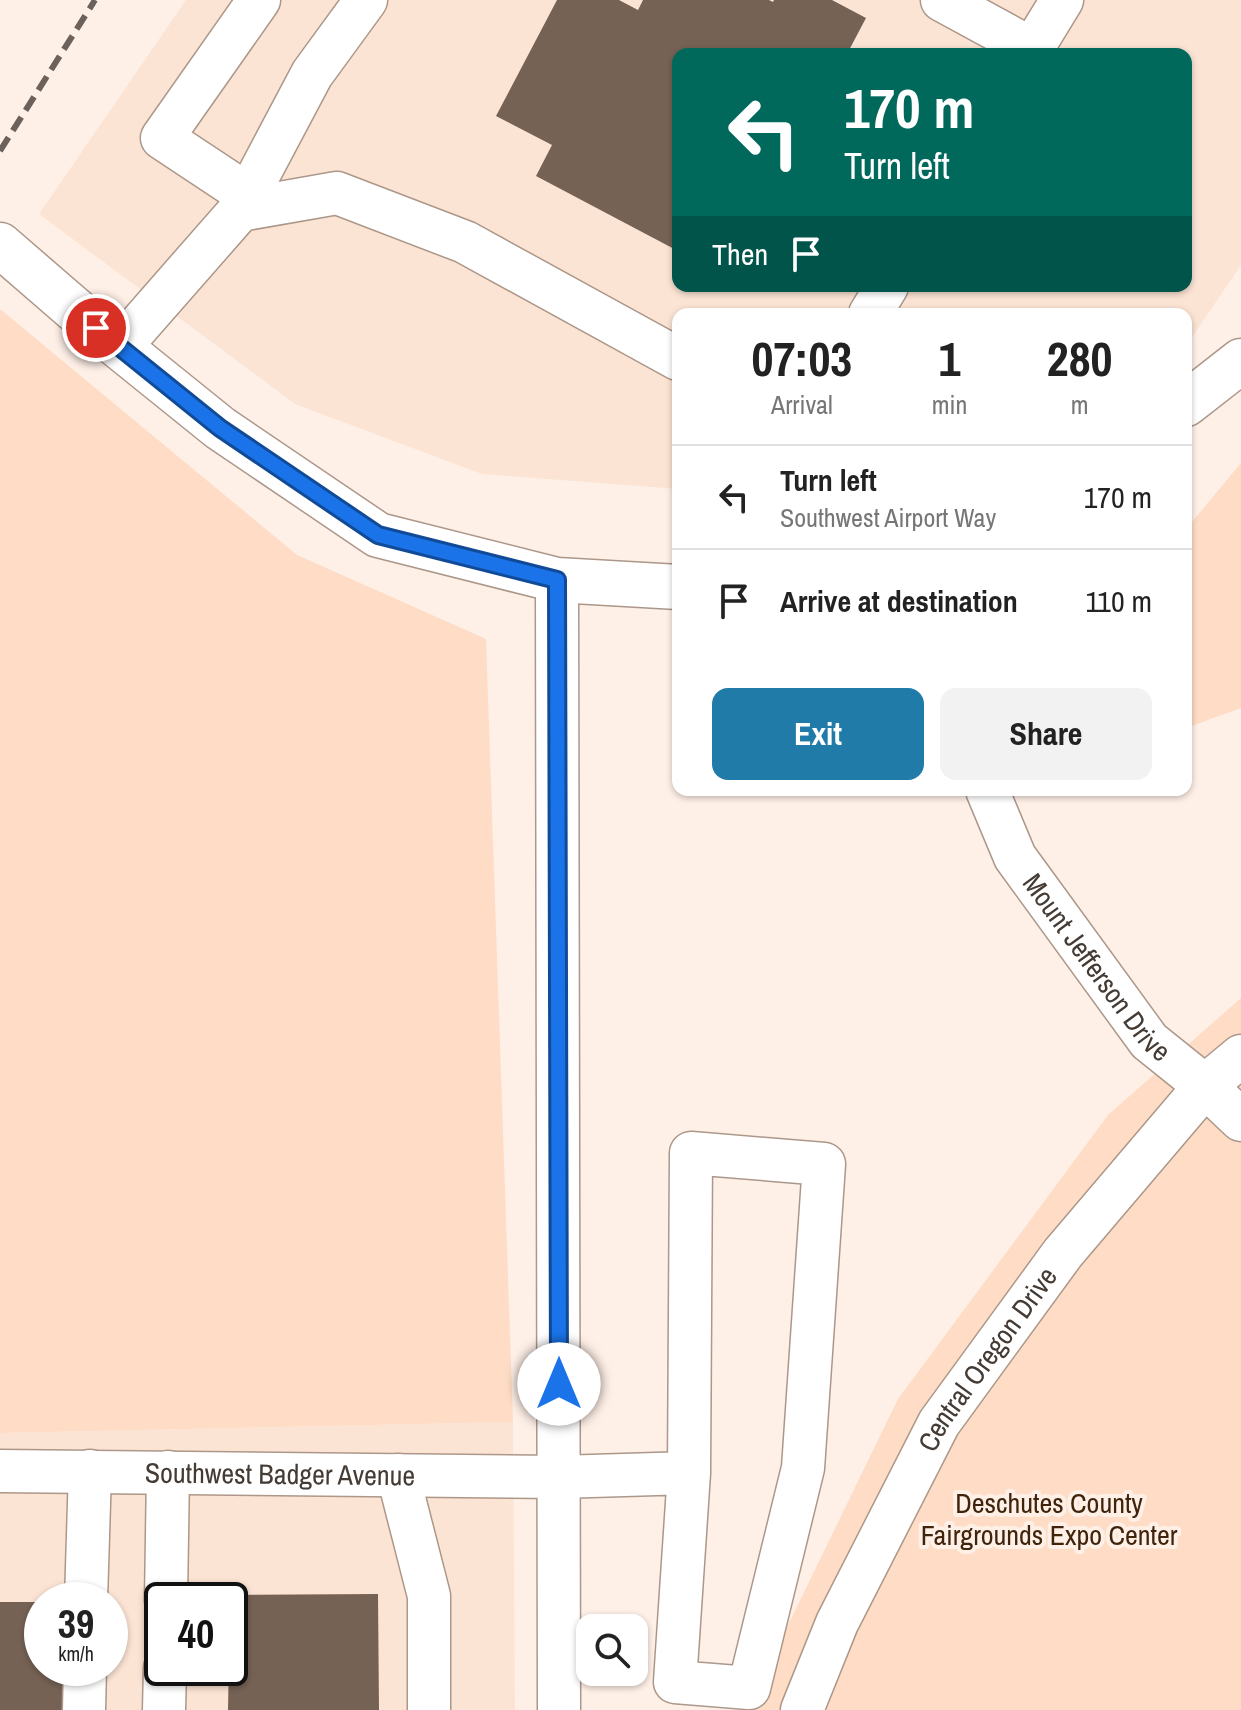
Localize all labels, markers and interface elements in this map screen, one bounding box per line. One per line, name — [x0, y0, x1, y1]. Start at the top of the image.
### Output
text: 170 m — [844, 70, 974, 145]
icon: left — [712, 80, 816, 184]
text: Turn left — [844, 142, 950, 190]
icon: arrive — [784, 232, 828, 276]
text: Then — [712, 234, 768, 274]
pin — [62, 294, 130, 362]
icon: arrive — [74, 306, 118, 350]
text: 07:03 — [752, 326, 852, 391]
text: 1 — [939, 326, 960, 391]
text: 280 — [1047, 326, 1112, 391]
text: Arrival — [771, 387, 833, 422]
text: min — [932, 387, 967, 422]
text: m — [1071, 387, 1089, 422]
text: Turn left — [780, 460, 877, 500]
icon: left — [712, 475, 756, 519]
text: 170 m — [1084, 477, 1152, 517]
text: Southwest Airport Way — [780, 500, 996, 535]
icon: arrive — [712, 579, 756, 623]
text: Arrive at destination — [780, 581, 1018, 621]
text: 110 m — [1085, 581, 1152, 621]
button: Exit — [712, 688, 924, 780]
button: Share — [940, 688, 1152, 780]
street label: Mount Jefferson Drive — [1014, 866, 1179, 1070]
street label: Central Oregon Drive — [909, 1259, 1066, 1458]
position arrow — [517, 1342, 601, 1426]
street label: Southwest Badger Avenue — [145, 1454, 415, 1494]
park label: Deschutes County Fairgrounds Expo Center — [921, 1484, 1178, 1554]
speed limit sign: 40 — [144, 1582, 248, 1686]
text: 39 — [58, 1597, 94, 1650]
map controls — [576, 1614, 648, 1686]
button: search — [576, 1614, 648, 1686]
text: km/h — [58, 1640, 94, 1667]

